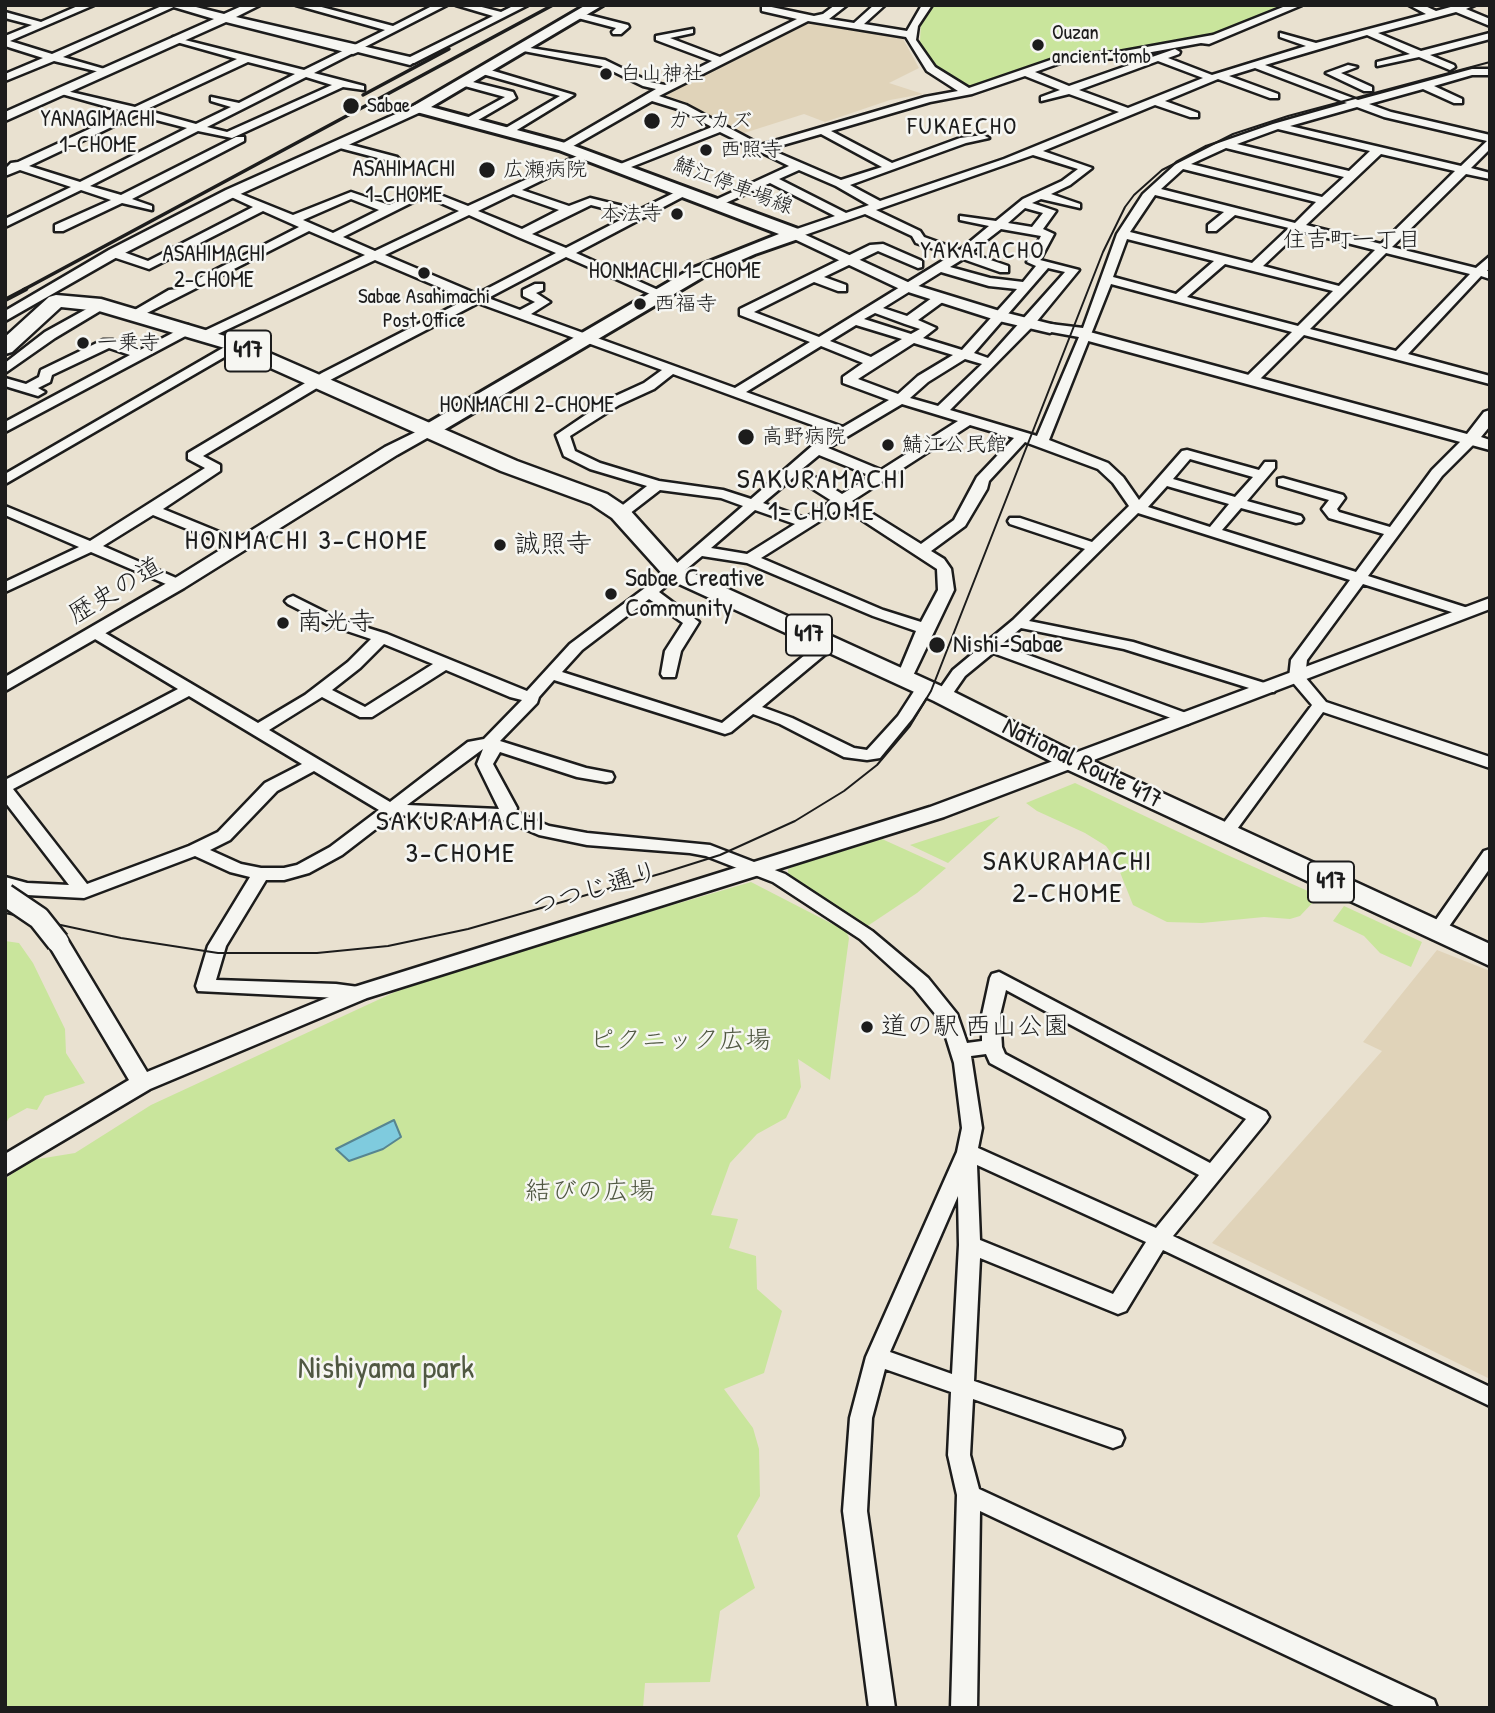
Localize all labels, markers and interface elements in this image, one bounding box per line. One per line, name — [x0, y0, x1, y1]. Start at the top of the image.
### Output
place label: Ouzan ancient tomb — [1052, 20, 1151, 70]
marker: Ouzan ancient tomb — [1030, 37, 1046, 53]
place label: 白山神社 — [620, 61, 704, 87]
marker: 白山神社 — [598, 66, 614, 82]
place label: Sabae — [367, 93, 410, 119]
marker: Sabae — [341, 96, 361, 116]
district label: YANAGIMACHI 1-CHOME — [31, 106, 165, 160]
place label: カマカズ — [668, 108, 752, 134]
marker: カマカズ — [642, 111, 662, 131]
district label: FUKAECHO — [909, 114, 1017, 142]
place label: 西照寺 — [720, 137, 783, 163]
marker: 西照寺 — [698, 142, 714, 158]
street label: 鯖江停車場線 — [670, 152, 796, 220]
district label: ASAHIMACHI 1-CHOME — [344, 156, 464, 210]
place label: 広瀬病院 — [503, 157, 587, 183]
marker: 広瀬病院 — [477, 160, 497, 180]
place label: 本法寺 — [600, 201, 663, 227]
marker: 本法寺 — [669, 206, 685, 222]
district label: 住吉町一丁目 — [1283, 227, 1421, 255]
district label: YAKATACHO — [921, 238, 1045, 266]
district label: ASAHIMACHI 2-CHOME — [154, 241, 274, 295]
district label: HONMACHI 1-CHOME — [575, 258, 775, 286]
marker: Sabae Asahimachi Post Office — [416, 265, 432, 281]
place label: Sabae Asahimachi Post Office — [358, 284, 490, 334]
place label: 西福寺 — [654, 291, 717, 317]
marker: 西福寺 — [632, 296, 648, 312]
place label: 一乗寺 — [97, 330, 160, 356]
road number: 417 — [225, 330, 271, 372]
marker: 一乗寺 — [75, 335, 91, 351]
district label: HONMACHI 2-CHOME — [426, 392, 628, 420]
place label: 高野病院 — [762, 424, 846, 450]
marker: 高野病院 — [736, 427, 756, 447]
place label: 鯖江公民館 — [902, 432, 1007, 458]
marker: 鯖江公民館 — [880, 437, 896, 453]
district label: SAKURAMACHI 1-CHOME — [738, 464, 906, 530]
district label: HONMACHI 3-CHOME — [187, 525, 427, 559]
place label: 誠照寺 — [514, 529, 592, 561]
marker: 誠照寺 — [492, 537, 508, 553]
street label: 歴史の道 — [63, 551, 169, 631]
place label: Sabae Creative Community — [625, 563, 765, 624]
marker: Sabae Creative Community — [603, 586, 619, 602]
place label: 南光寺 — [297, 607, 375, 639]
road number: 417 — [786, 614, 832, 656]
marker: 南光寺 — [275, 615, 291, 631]
place label: Nishi-Sabae — [953, 629, 1063, 661]
marker: Nishi-Sabae — [927, 635, 947, 655]
street label: National Route 417 — [997, 712, 1167, 816]
district label: SAKURAMACHI 3-CHOME — [377, 806, 545, 872]
district label: SAKURAMACHI 2-CHOME — [984, 846, 1152, 912]
street label: つつじ通り — [529, 856, 663, 924]
road number: 417 — [1308, 862, 1354, 902]
place label: 道の駅 西山公園 — [881, 1011, 1069, 1043]
marker: 道の駅 西山公園 — [859, 1019, 875, 1035]
park label: ピクニック広場 — [589, 1025, 771, 1057]
park label: 結びの広場 — [525, 1176, 655, 1208]
park label: Nishiyama park — [298, 1350, 474, 1388]

